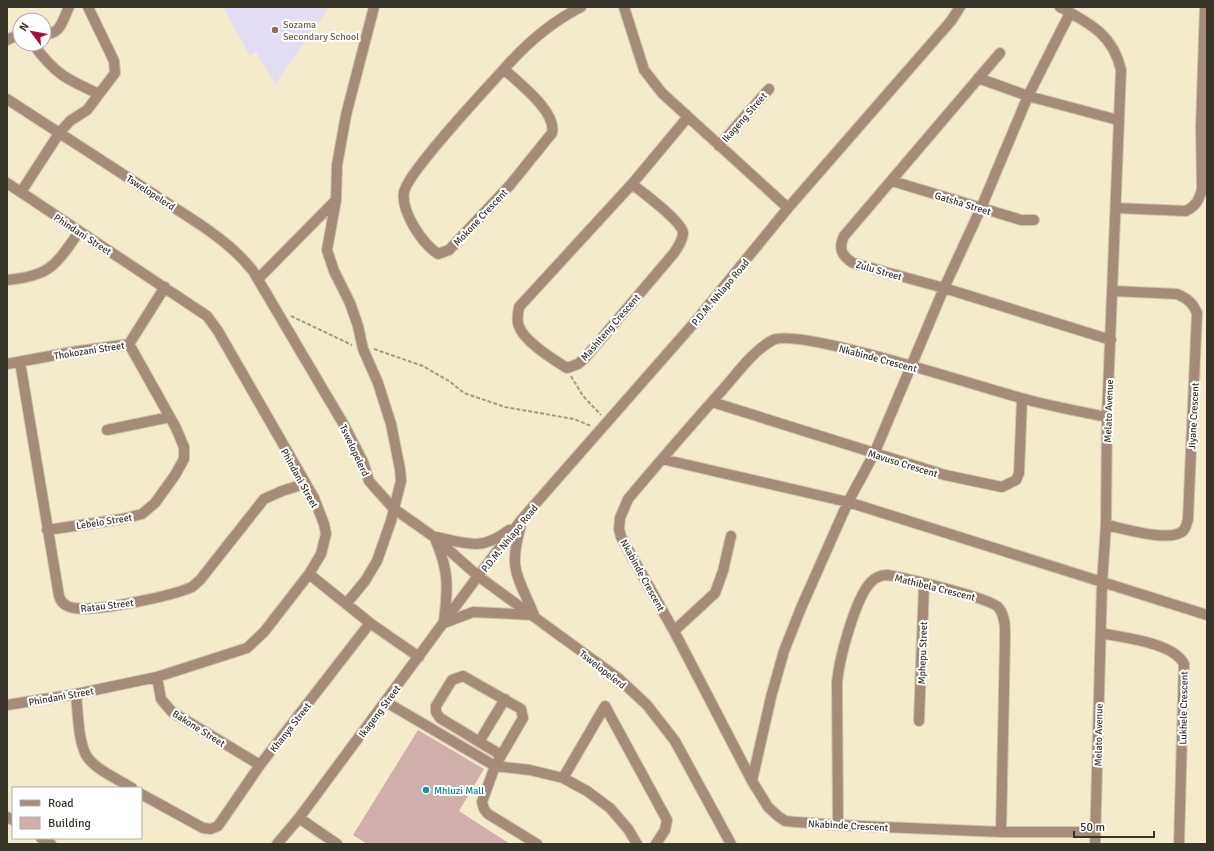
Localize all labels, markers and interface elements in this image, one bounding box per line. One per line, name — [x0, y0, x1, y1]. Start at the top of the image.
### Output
north arrow — [12, 12, 52, 52]
place label: Sozama Secondary School — [283, 19, 359, 43]
text: N — [16, 20, 31, 34]
marker: Sozama Secondary School — [270, 25, 280, 35]
street label: Ikageng Street — [720, 90, 770, 145]
street label: Tswelopelerd — [124, 173, 177, 213]
street label: Mokone Crescent — [451, 186, 511, 249]
street label: Gatsha Street — [933, 190, 993, 218]
street label: Phindani Street — [51, 212, 114, 258]
street label: P.D.M. Nhlapo Road — [689, 257, 752, 328]
street label: Zulu Street — [854, 259, 904, 283]
street label: Mashiteng Crescent — [578, 291, 643, 363]
street label: Thokozani Street — [53, 339, 126, 362]
street label: Nkabinde Crescent — [837, 343, 919, 375]
street label: Melato Avenue — [1102, 379, 1116, 443]
street label: Jiyane Crescent — [1186, 382, 1202, 450]
street label: Tswelopelerd — [337, 423, 371, 478]
street label: Phindani Street — [278, 447, 321, 511]
street label: Mavuso Crescent — [866, 448, 940, 480]
street label: P.D.M. Nhlapo Road — [479, 503, 541, 575]
street label: Lebelo Street — [75, 512, 134, 532]
street label: Nkabinde Crescent — [617, 537, 667, 614]
street label: Mathibela Crescent — [893, 572, 977, 604]
street label: Ratau Street — [80, 597, 135, 615]
street label: Mphepu Street — [916, 621, 930, 685]
street label: Tswelopelerd — [577, 648, 628, 692]
street label: Lukhele Crescent — [1177, 671, 1191, 745]
street label: Ikageng Street — [356, 683, 404, 740]
street label: Phindani Street — [28, 685, 95, 709]
street label: Khanya Street — [268, 700, 314, 755]
street label: Melato Avenue — [1092, 703, 1106, 767]
street label: Bakone Street — [170, 708, 227, 750]
marker: Mhluzi Mall — [421, 785, 431, 795]
place label: Mhluzi Mall — [434, 785, 484, 797]
legend — [12, 787, 142, 839]
text: Road — [48, 796, 74, 811]
scale bar — [1074, 813, 1154, 839]
text: Building — [48, 816, 91, 831]
street label: Nkabinde Crescent — [808, 818, 889, 834]
text: 50 m — [1080, 820, 1105, 835]

